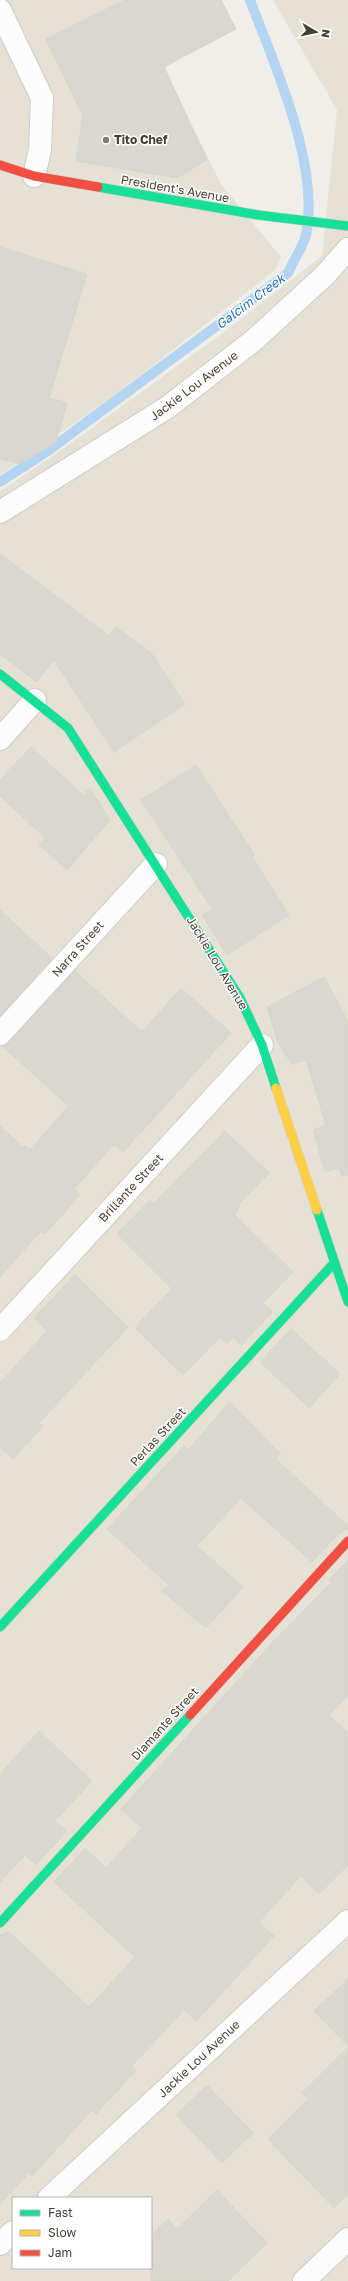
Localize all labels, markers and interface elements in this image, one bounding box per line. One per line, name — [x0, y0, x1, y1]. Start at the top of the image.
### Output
north arrow — [296, 12, 336, 52]
text: N — [319, 28, 333, 39]
place label: Tito Chef — [114, 132, 168, 147]
marker: Tito Chef — [101, 135, 111, 145]
street label: President's Avenue — [120, 172, 231, 205]
water label: Galcim Creek — [212, 269, 289, 332]
street label: Jackie Lou Avenue — [147, 348, 241, 424]
street label: Jackie Lou Avenue — [184, 913, 251, 1012]
street label: Narra Street — [48, 917, 107, 980]
street label: Brillante Street — [95, 1150, 166, 1225]
street label: Perlas Street — [127, 1404, 189, 1469]
street label: Diamante Street — [128, 1684, 202, 1763]
street label: Jackie Lou Avenue — [155, 2017, 243, 2100]
legend — [12, 2197, 152, 2269]
text: Fast — [48, 2205, 73, 2220]
text: Slow — [48, 2225, 76, 2240]
text: Jam — [48, 2245, 72, 2260]

